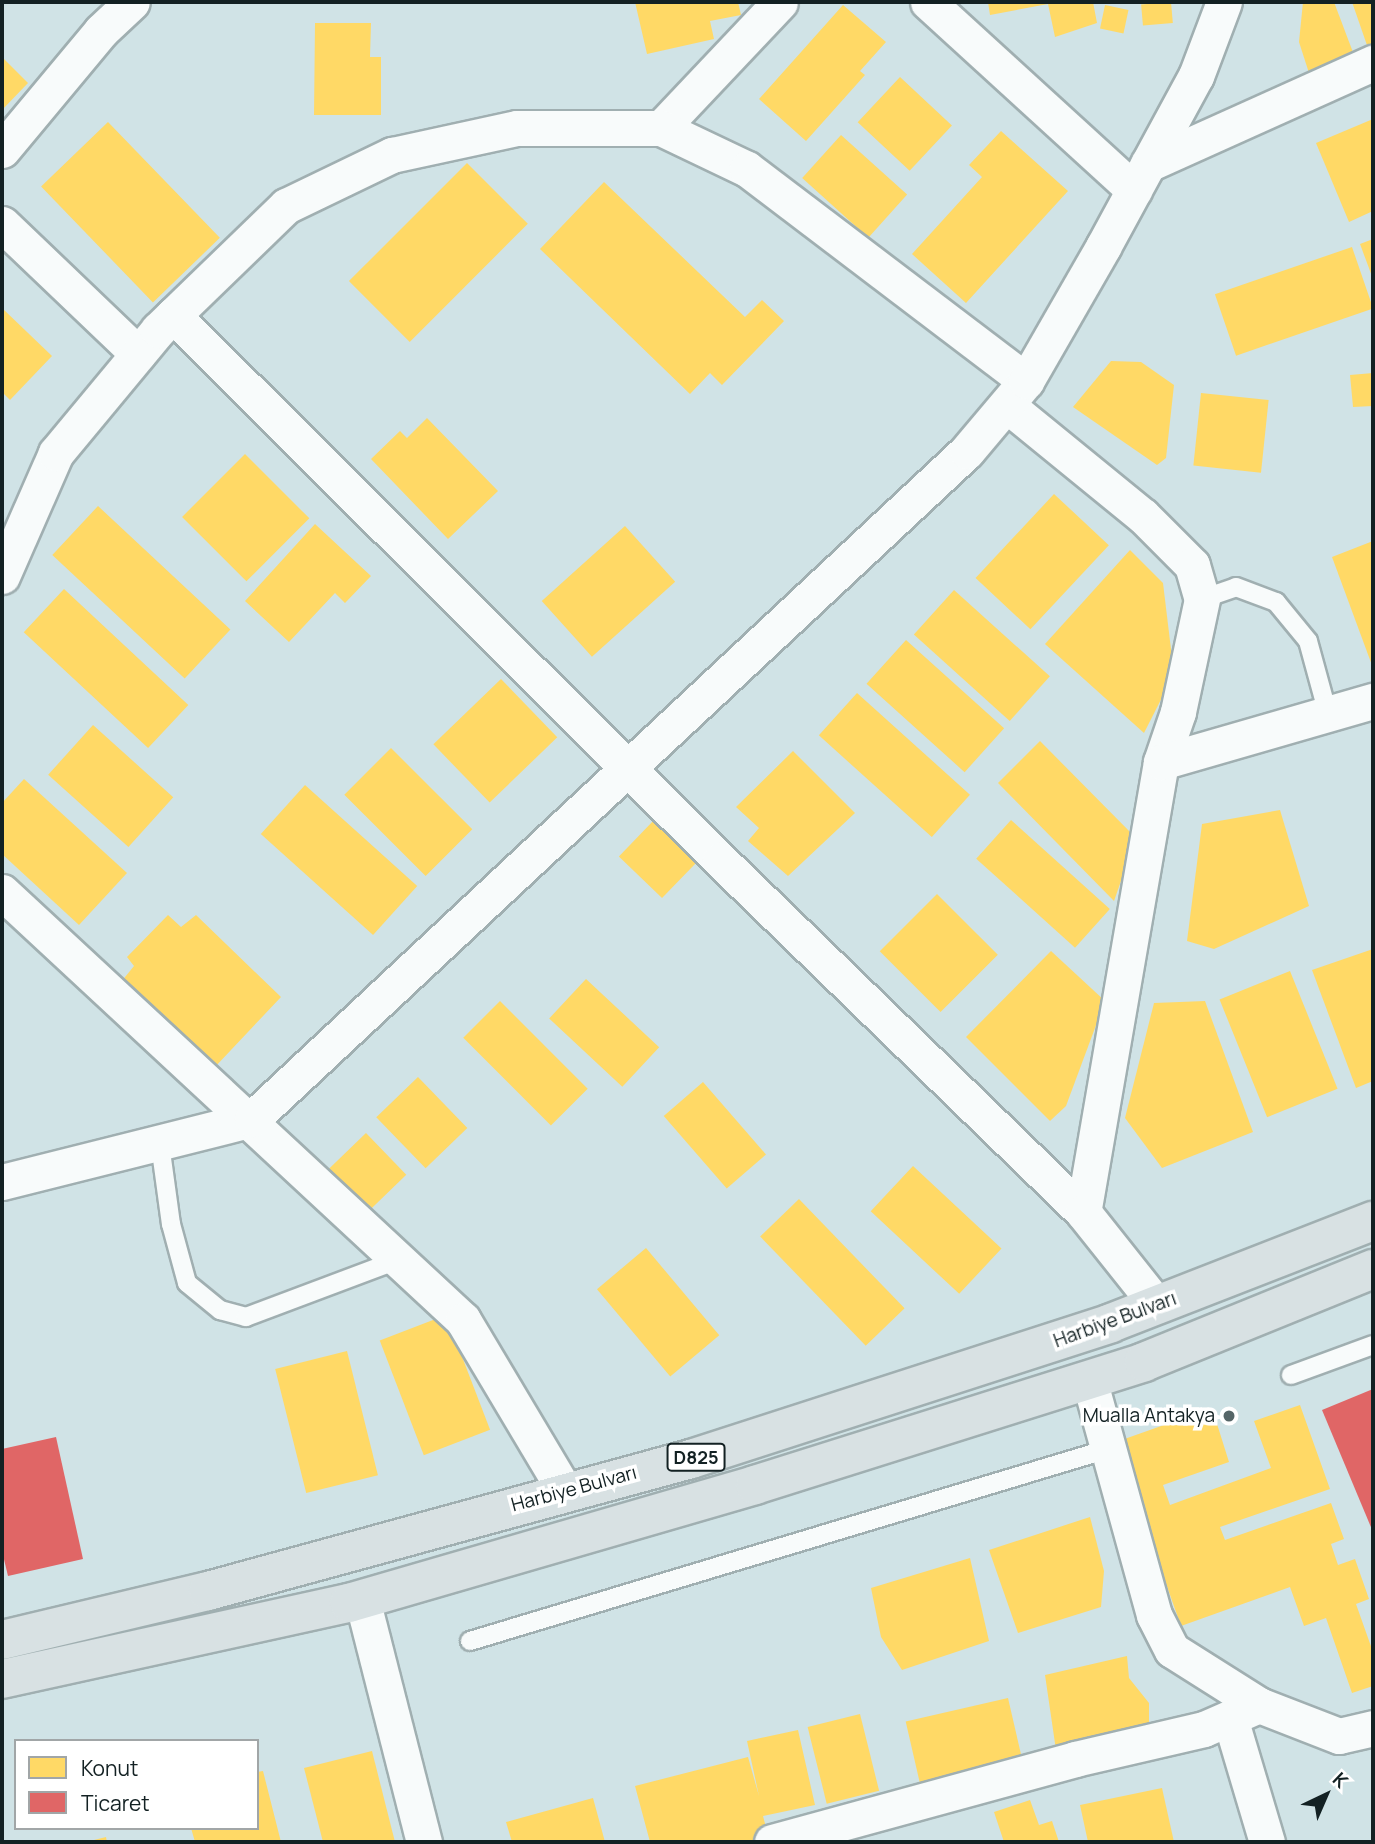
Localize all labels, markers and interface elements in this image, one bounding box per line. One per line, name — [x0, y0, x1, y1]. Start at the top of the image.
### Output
street label: Harbiye Bulvarı — [1051, 1287, 1179, 1353]
place label: Mualla Antakya — [1083, 1405, 1215, 1427]
marker: Mualla Antakya — [1221, 1408, 1237, 1424]
road number: D825 — [666, 1442, 726, 1472]
street label: Harbiye Bulvarı — [509, 1461, 639, 1517]
legend — [14, 1739, 259, 1830]
text: Konut — [81, 1754, 138, 1782]
north arrow — [1291, 1760, 1361, 1830]
text: K — [1327, 1766, 1354, 1794]
text: Ticaret — [81, 1789, 150, 1817]

